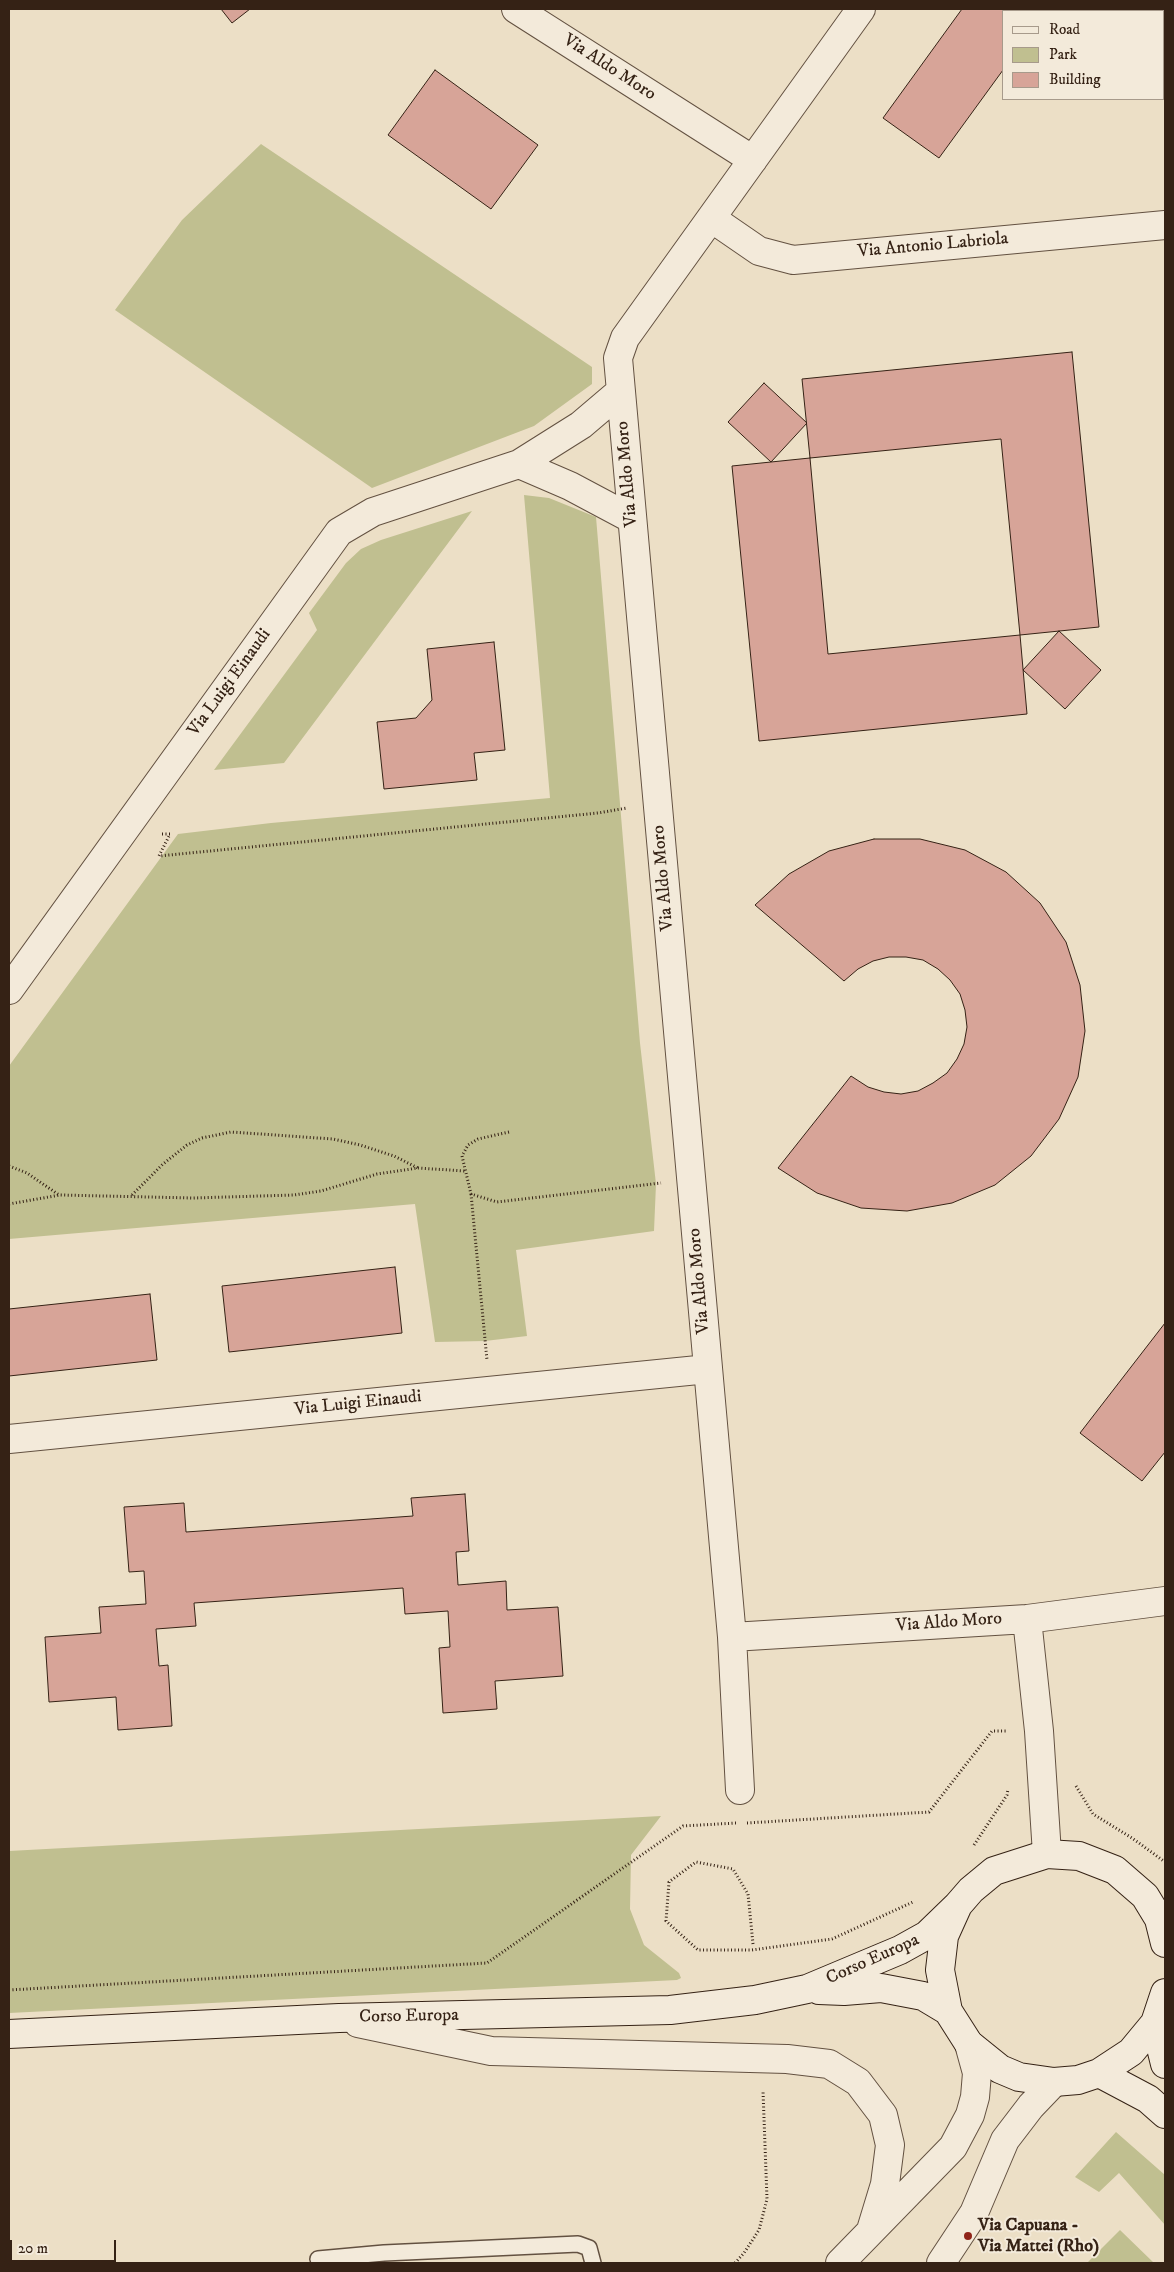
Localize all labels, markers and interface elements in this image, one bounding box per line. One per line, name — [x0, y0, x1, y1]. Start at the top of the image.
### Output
legend — [1002, 10, 1164, 100]
text: Road — [1049, 20, 1080, 39]
street label: Via Aldo Moro — [559, 30, 659, 106]
text: Park — [1049, 45, 1077, 64]
text: Building — [1049, 70, 1101, 89]
street label: Via Antonio Labriola — [857, 229, 1009, 263]
street label: Via Aldo Moro — [613, 420, 643, 528]
street label: Via Luigi Einaudi — [184, 625, 276, 741]
street label: Via Aldo Moro — [649, 824, 679, 932]
street label: Via Aldo Moro — [685, 1227, 715, 1335]
street label: Via Luigi Einaudi — [293, 1387, 423, 1421]
street label: Via Aldo Moro — [895, 1609, 1003, 1637]
street label: Corso Europa — [823, 1930, 923, 1990]
street label: Corso Europa — [359, 2005, 459, 2029]
place label: Via Capuana - Via Mattei (Rho) — [978, 2215, 1099, 2258]
scale bar — [12, 2230, 119, 2262]
marker: Via Capuana - Via Mattei (Rho) — [962, 2230, 974, 2242]
text: 20 m — [18, 2239, 48, 2258]

